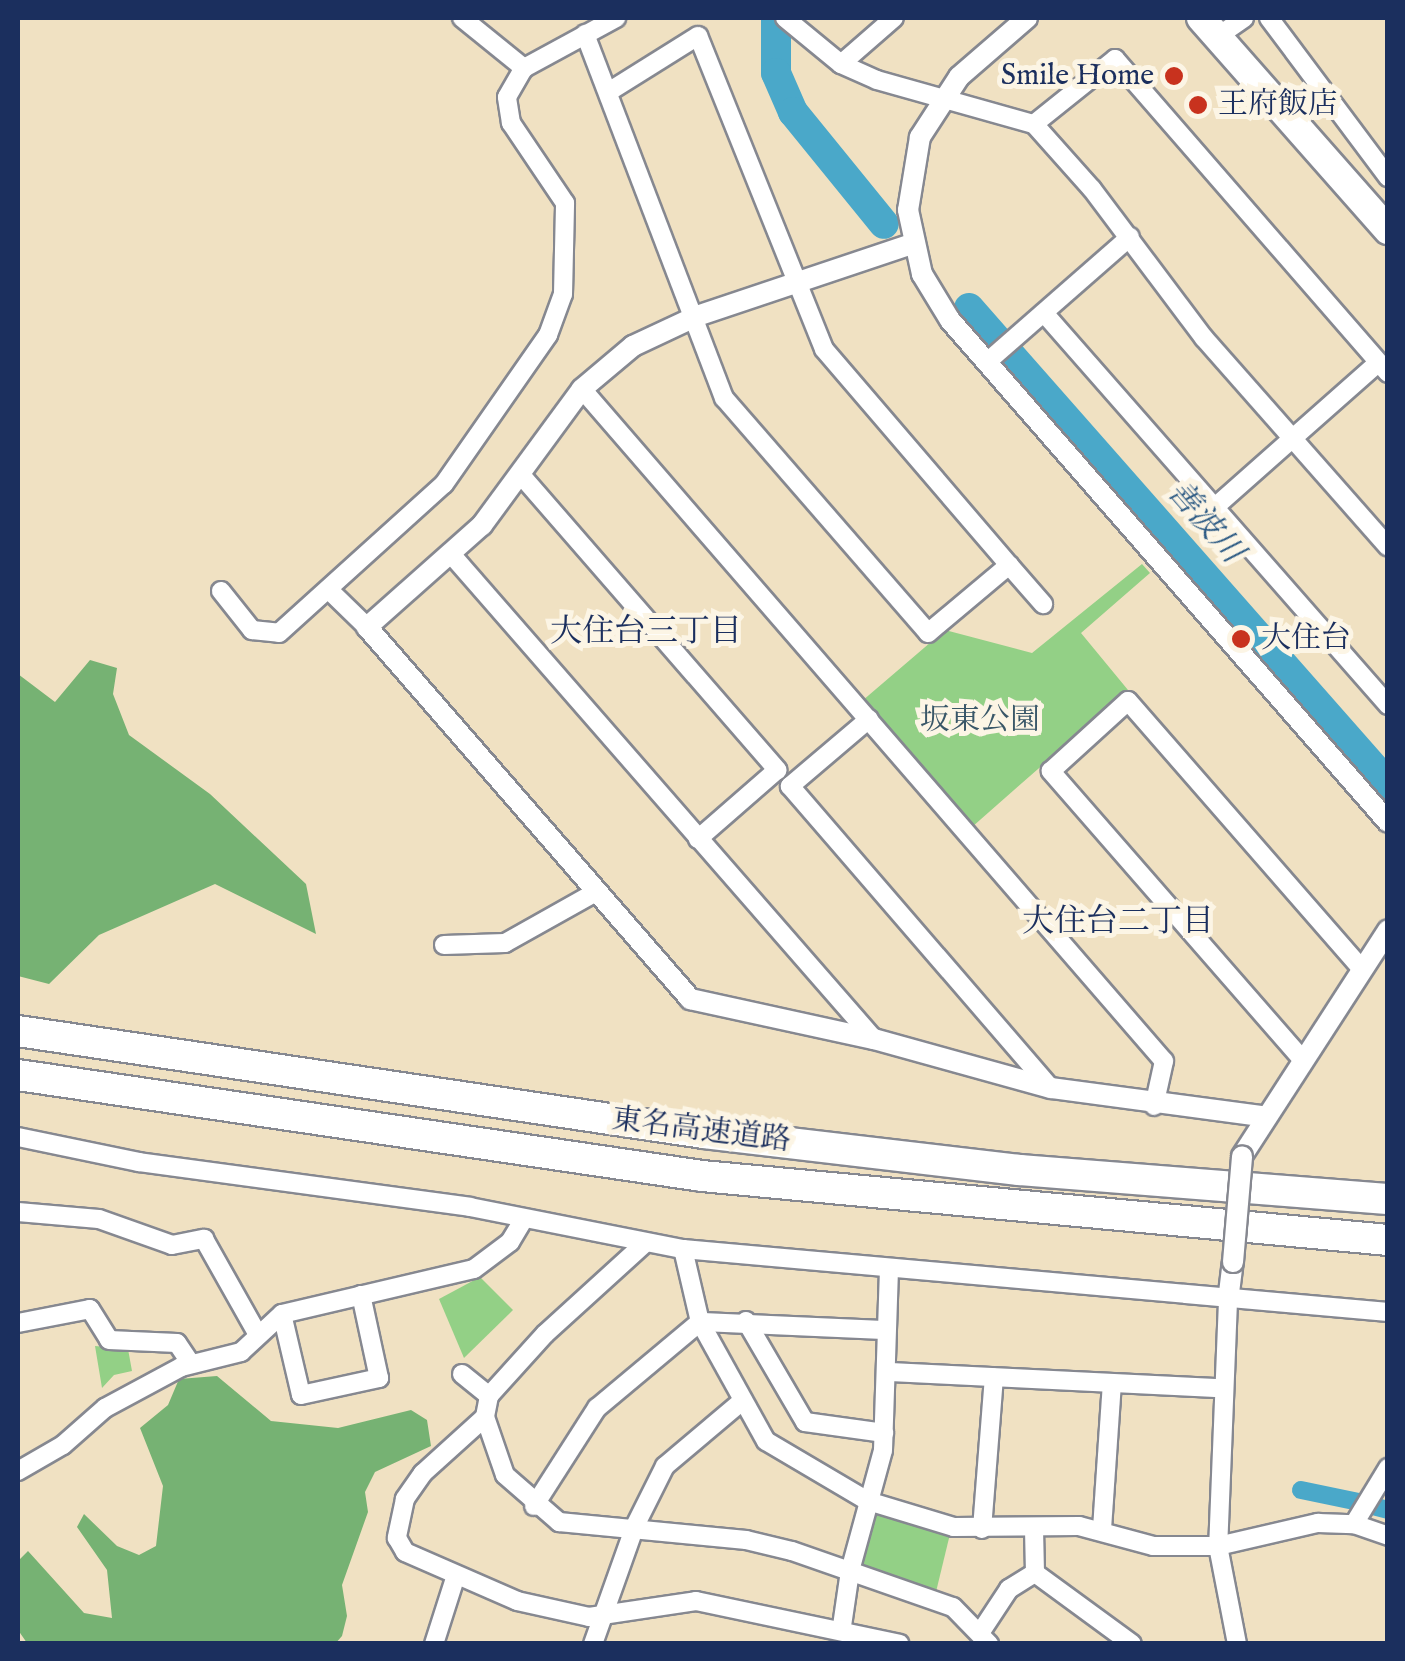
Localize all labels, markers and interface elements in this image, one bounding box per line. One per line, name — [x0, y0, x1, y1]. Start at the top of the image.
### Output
place label: Smile Home — [1001, 58, 1154, 94]
marker: Smile Home — [1163, 65, 1185, 87]
place label: 王府飯店 — [1218, 87, 1338, 123]
marker: 王府飯店 — [1187, 94, 1209, 116]
water label: 善波川 — [1158, 474, 1250, 572]
district label: 大住台三丁目 — [550, 614, 742, 652]
place label: 大住台 — [1261, 621, 1351, 657]
marker: 大住台 — [1230, 628, 1252, 650]
park label: 坂東公園 — [920, 703, 1040, 739]
district label: 大住台二丁目 — [1022, 904, 1214, 942]
street label: 東名高速道路 — [609, 1102, 793, 1160]

